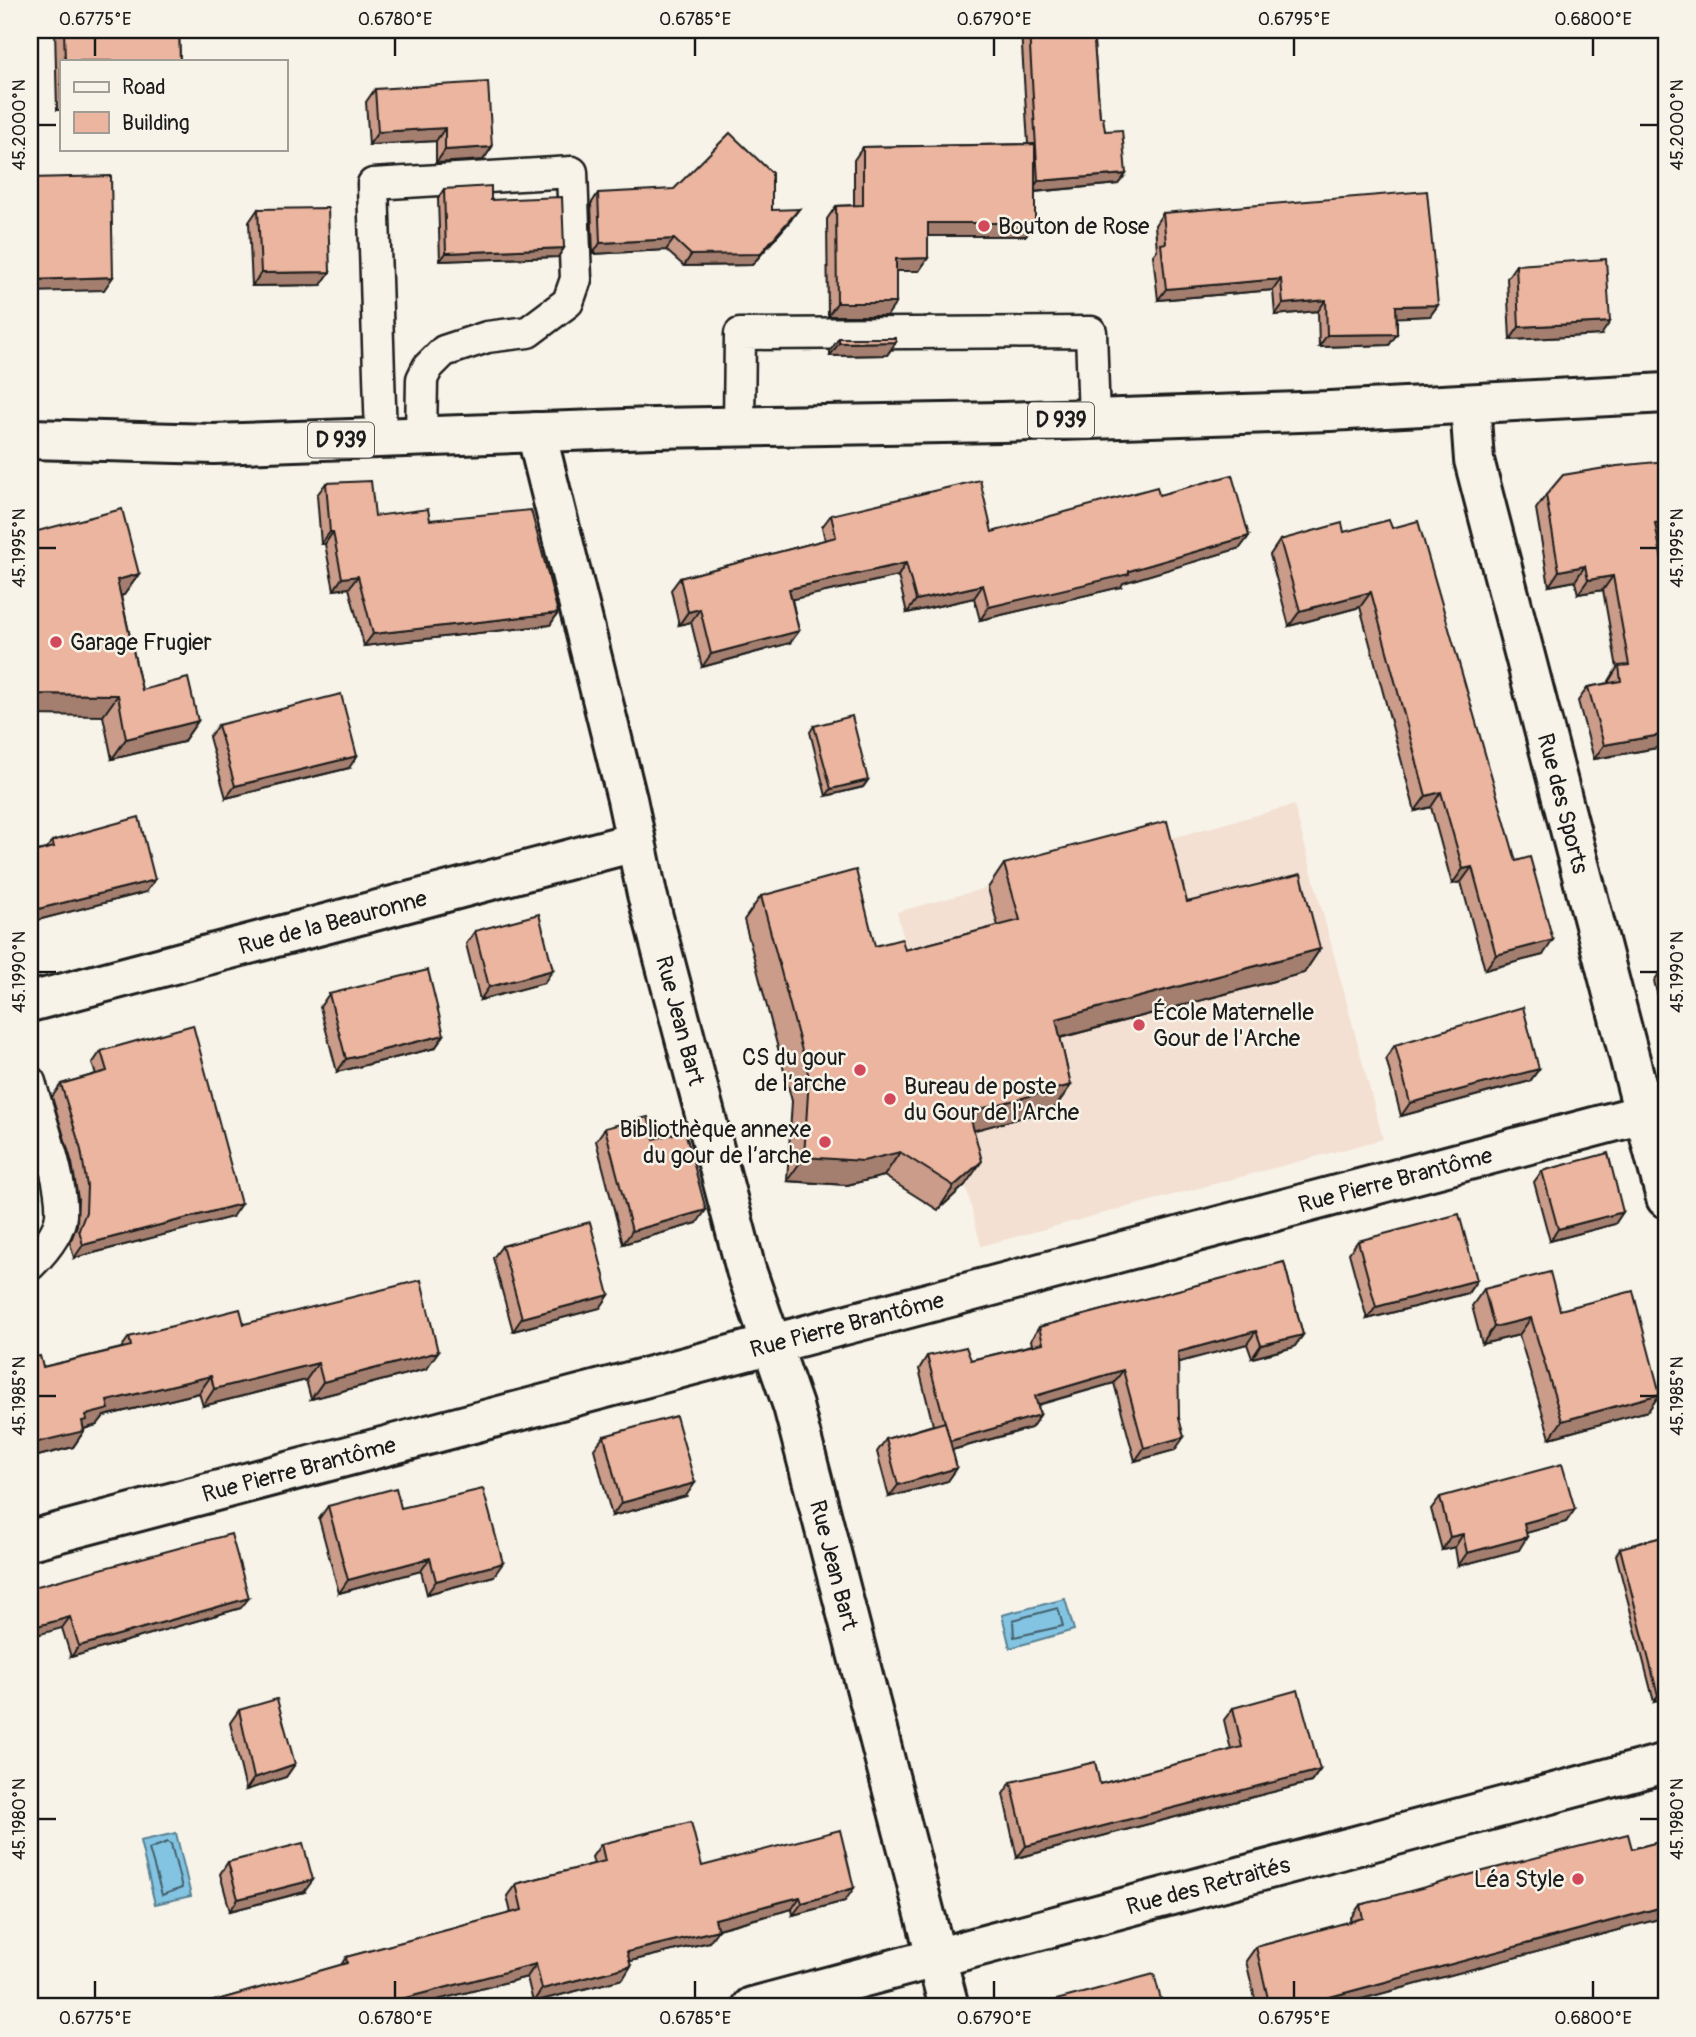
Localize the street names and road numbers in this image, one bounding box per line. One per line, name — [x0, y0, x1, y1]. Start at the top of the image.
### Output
road number: D 939 — [1028, 402, 1094, 438]
road number: D 939 — [308, 422, 374, 458]
street label: Rue des Sports — [1531, 730, 1595, 877]
street label: Rue de la Beauronne — [235, 883, 431, 961]
street label: Rue Jean Bart — [649, 953, 711, 1089]
street label: Rue Pierre Brantôme — [1295, 1140, 1496, 1219]
street label: Rue Pierre Brantôme — [747, 1285, 948, 1364]
street label: Rue Pierre Brantôme — [199, 1430, 400, 1509]
street label: Rue Jean Bart — [803, 1497, 865, 1634]
street label: Rue des Retraités — [1123, 1850, 1293, 1921]

